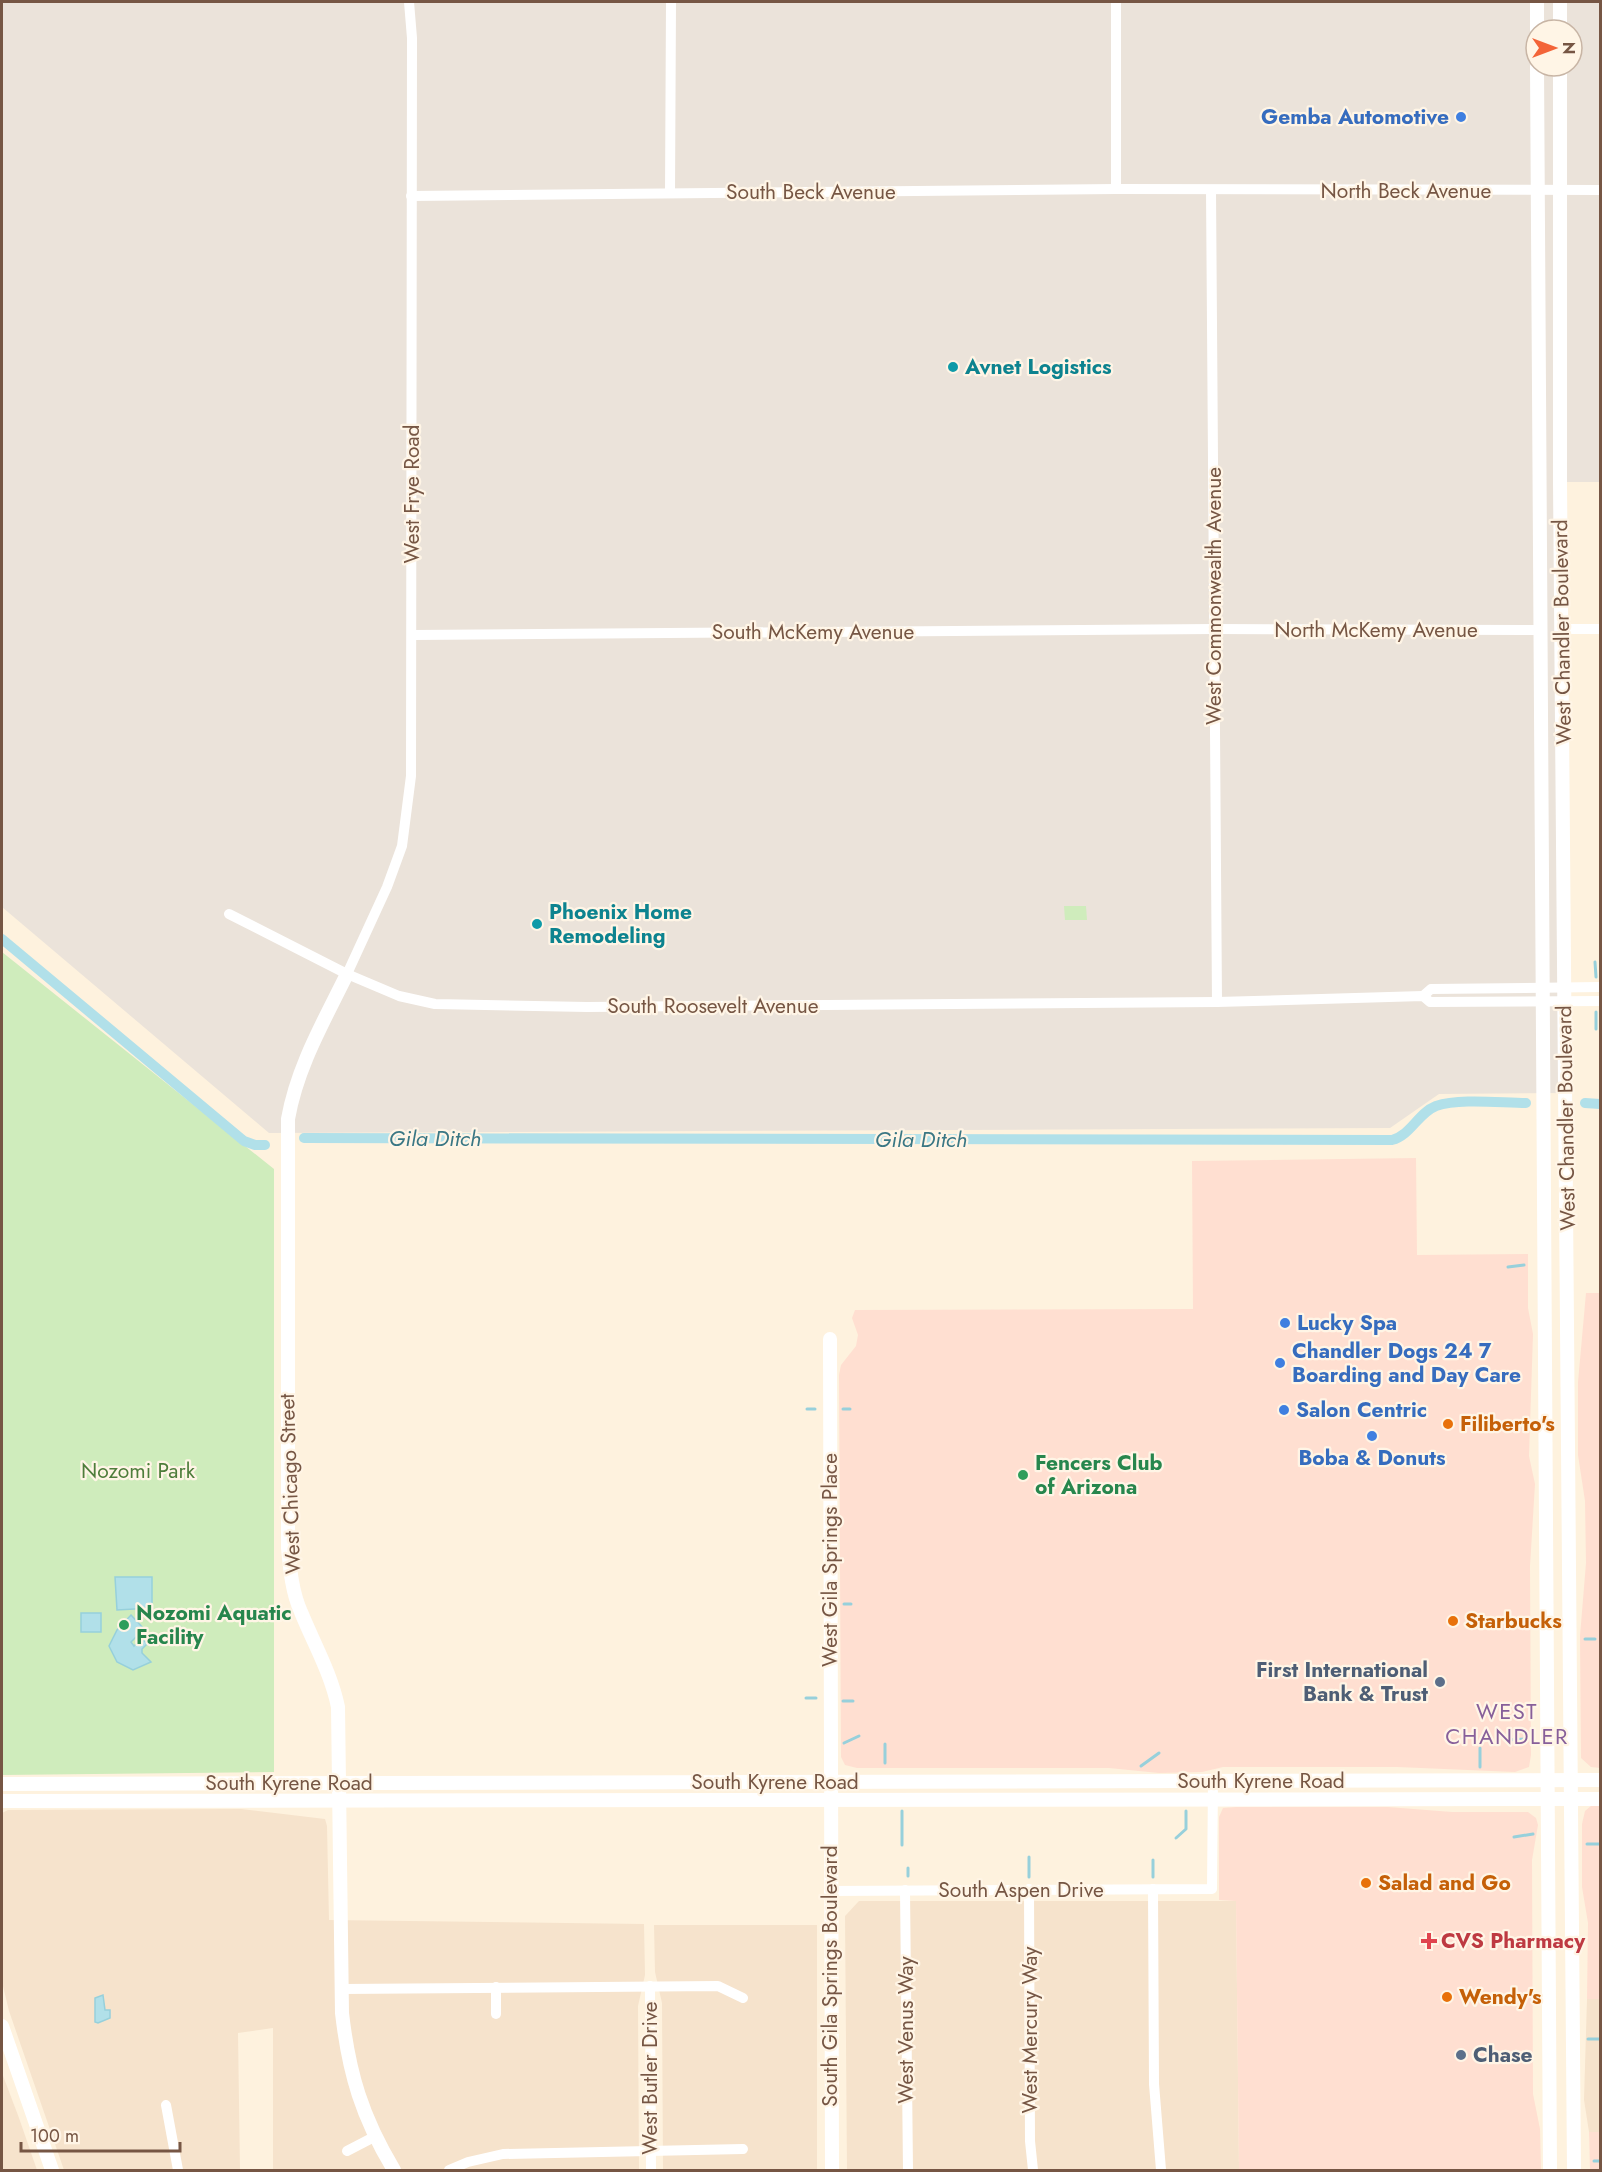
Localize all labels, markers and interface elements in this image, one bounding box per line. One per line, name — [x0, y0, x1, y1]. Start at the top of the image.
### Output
north arrow — [1524, 18, 1584, 78]
text: N — [1557, 42, 1580, 54]
place label: Gemba Automotive — [1261, 102, 1449, 132]
marker: Gemba Automotive — [1454, 110, 1468, 124]
street label: North Beck Avenue — [1321, 176, 1492, 206]
street label: South Beck Avenue — [726, 177, 896, 207]
place label: Avnet Logistics — [964, 352, 1112, 382]
marker: Avnet Logistics — [946, 360, 960, 374]
street label: West Frye Road — [397, 425, 427, 563]
street label: West Commonwealth Avenue — [1199, 467, 1229, 725]
street label: West Chandler Boulevard — [1545, 519, 1579, 745]
street label: North McKemy Avenue — [1274, 615, 1478, 645]
street label: South McKemy Avenue — [712, 617, 915, 647]
place label: Phoenix Home Remodeling — [549, 897, 692, 951]
marker: Phoenix Home Remodeling — [530, 917, 544, 931]
street label: South Roosevelt Avenue — [607, 991, 819, 1021]
street label: West Chandler Boulevard — [1549, 1005, 1583, 1231]
water label: Gila Ditch — [389, 1122, 481, 1154]
water label: Gila Ditch — [875, 1123, 967, 1155]
place label: Lucky Spa — [1297, 1308, 1397, 1338]
marker: Lucky Spa — [1278, 1316, 1292, 1330]
place label: Chandler Dogs 24 7 Boarding and Day Care — [1292, 1336, 1521, 1390]
marker: Chandler Dogs 24 7 Boarding and Day Care — [1273, 1356, 1287, 1370]
street label: West Chicago Street — [272, 1393, 308, 1575]
place label: Salon Centric — [1296, 1395, 1427, 1425]
marker: Salon Centric — [1277, 1403, 1291, 1417]
place label: Filiberto's — [1460, 1409, 1555, 1439]
marker: Filiberto's — [1441, 1417, 1455, 1431]
marker: Boba & Donuts — [1365, 1429, 1379, 1443]
place label: Boba & Donuts — [1298, 1443, 1446, 1473]
place label: Fencers Club of Arizona — [1035, 1448, 1162, 1502]
street label: West Gila Springs Place — [815, 1453, 845, 1667]
park label: Nozomi Park — [81, 1456, 196, 1486]
marker: Fencers Club of Arizona — [1016, 1468, 1030, 1482]
place label: Nozomi Aquatic Facility — [136, 1598, 292, 1652]
place label: Starbucks — [1465, 1606, 1562, 1636]
marker: Starbucks — [1446, 1614, 1460, 1628]
marker: Nozomi Aquatic Facility — [117, 1618, 131, 1632]
place label: First International Bank & Trust — [1256, 1655, 1428, 1709]
marker: First International Bank & Trust — [1433, 1675, 1447, 1689]
district label: WEST CHANDLER — [1445, 1695, 1569, 1752]
street label: South Kyrene Road — [1177, 1766, 1345, 1796]
street label: South Kyrene Road — [691, 1767, 859, 1797]
street label: South Kyrene Road — [205, 1768, 373, 1798]
street label: South Gila Springs Boulevard — [815, 1845, 845, 2107]
place label: Salad and Go — [1378, 1868, 1511, 1898]
street label: South Aspen Drive — [938, 1875, 1104, 1905]
marker: Salad and Go — [1359, 1876, 1373, 1890]
place label: CVS Pharmacy — [1441, 1926, 1586, 1956]
marker: CVS Pharmacy — [1422, 1934, 1436, 1948]
street label: West Mercury Way — [1015, 1946, 1045, 2113]
street label: West Venus Way — [891, 1956, 921, 2104]
place label: Wendy's — [1459, 1982, 1542, 2012]
marker: Wendy's — [1440, 1990, 1454, 2004]
street label: West Butler Drive — [635, 2001, 665, 2155]
place label: Chase — [1473, 2040, 1533, 2070]
marker: Chase — [1454, 2048, 1468, 2062]
scale bar — [21, 2115, 180, 2153]
text: 100 m — [30, 2123, 79, 2149]

